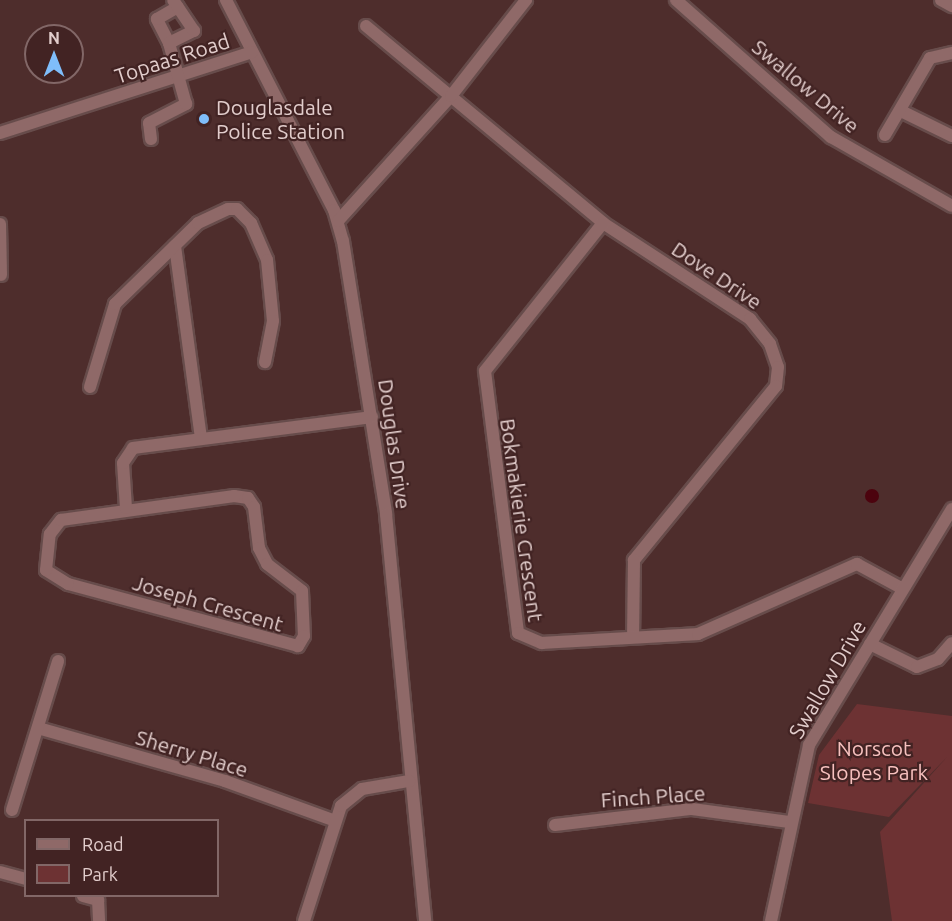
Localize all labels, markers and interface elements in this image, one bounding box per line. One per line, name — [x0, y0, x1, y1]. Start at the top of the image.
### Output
north arrow — [24, 24, 84, 84]
street label: Topaas Road — [111, 28, 233, 88]
text: N — [48, 29, 60, 47]
street label: Swallow Drive — [747, 34, 865, 138]
place label: Douglasdale Police Station — [216, 94, 345, 144]
marker: Douglasdale Police Station — [197, 112, 211, 126]
street label: Dove Drive — [667, 236, 767, 314]
street label: Douglas Drive — [373, 377, 417, 511]
street label: Bokmakierie Crescent — [495, 417, 549, 623]
street label: Joseph Crescent — [130, 569, 286, 637]
street label: Swallow Drive — [783, 616, 871, 742]
street label: Sherry Place — [133, 724, 251, 782]
park label: Norscot Slopes Park — [820, 735, 928, 785]
street label: Finch Place — [600, 780, 706, 812]
legend — [24, 819, 219, 897]
text: Road — [82, 834, 124, 854]
text: Park — [82, 864, 118, 884]

